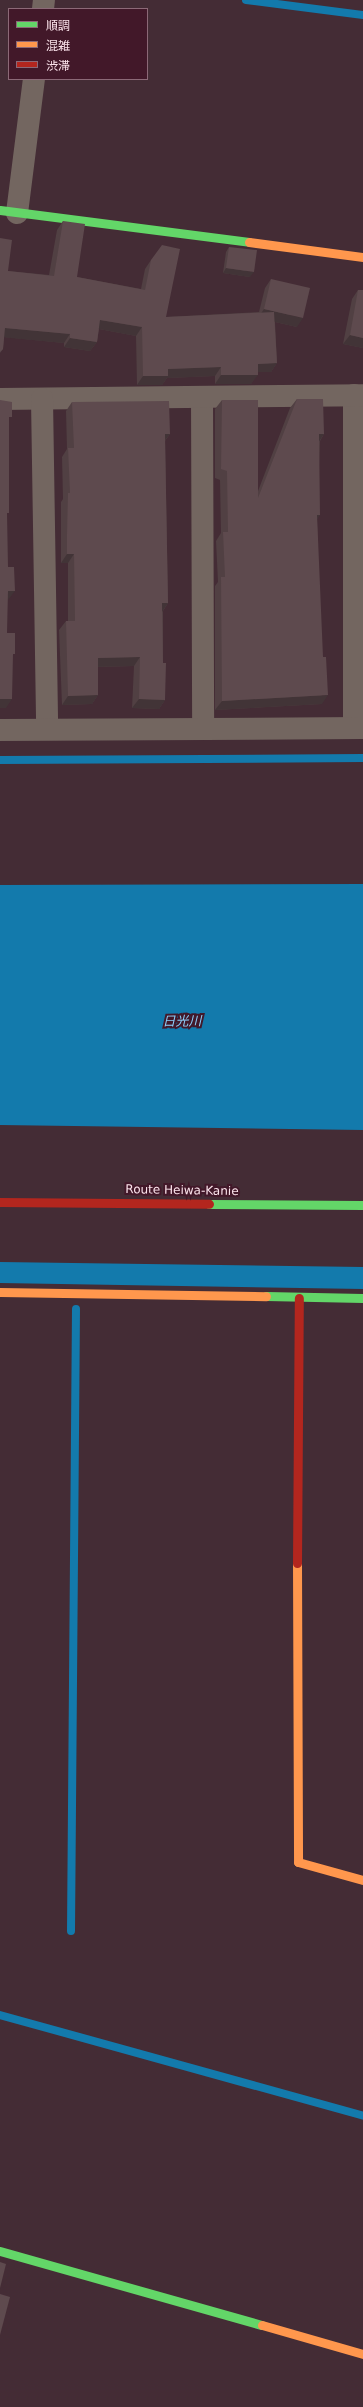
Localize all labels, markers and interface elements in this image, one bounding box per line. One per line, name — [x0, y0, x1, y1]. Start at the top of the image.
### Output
legend — [8, 8, 148, 80]
text: 順調 — [46, 19, 70, 33]
text: 混雑 — [46, 39, 70, 53]
text: 渋滞 — [46, 59, 70, 73]
water label: 日光川 — [162, 1014, 202, 1030]
street label: Route Heiwa-Kanie — [125, 1183, 239, 1199]

